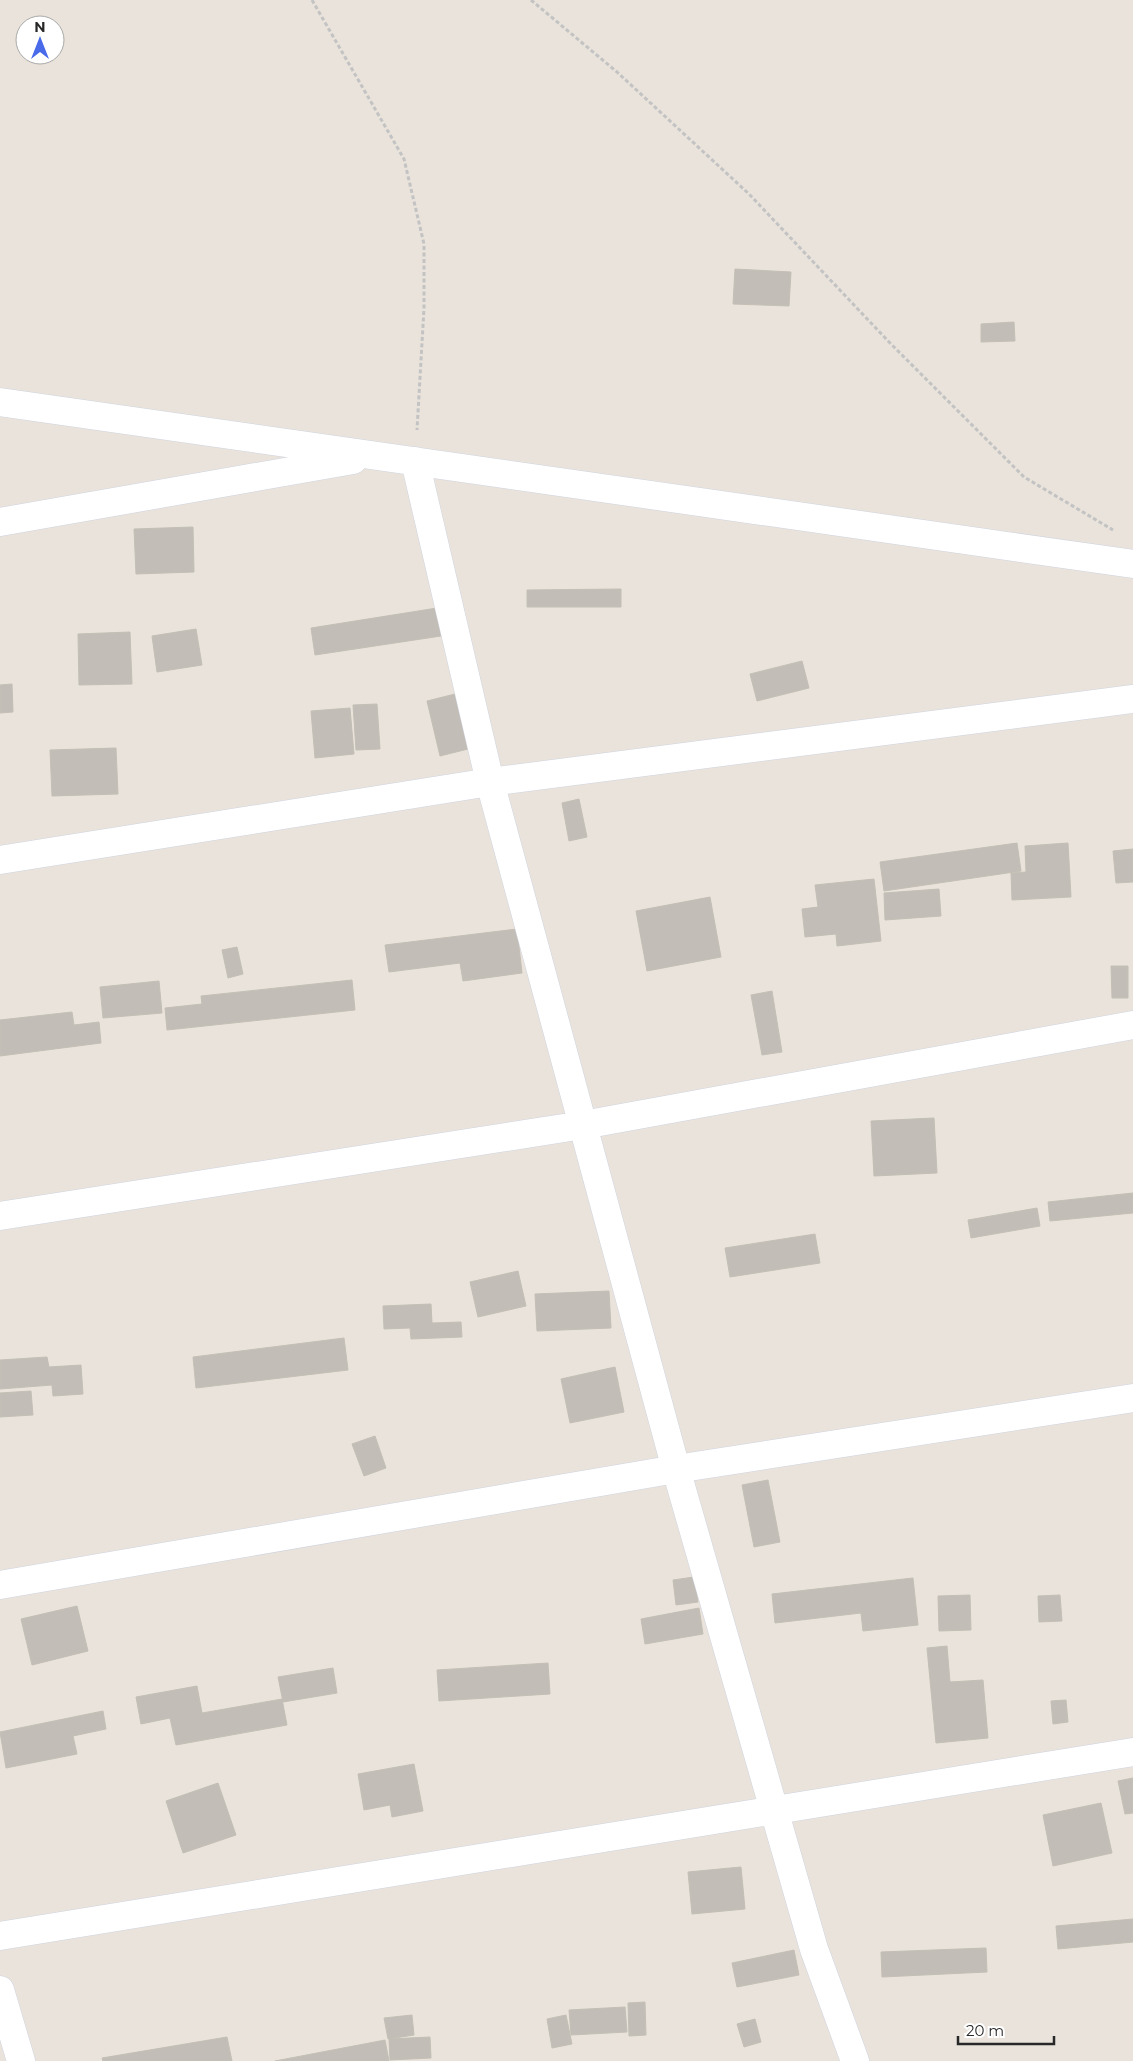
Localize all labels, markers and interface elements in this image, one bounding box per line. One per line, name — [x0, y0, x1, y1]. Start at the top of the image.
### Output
north arrow — [15, 15, 65, 65]
text: N — [34, 18, 46, 36]
scale bar — [958, 2014, 1054, 2046]
text: 20 m — [966, 2021, 1004, 2040]

